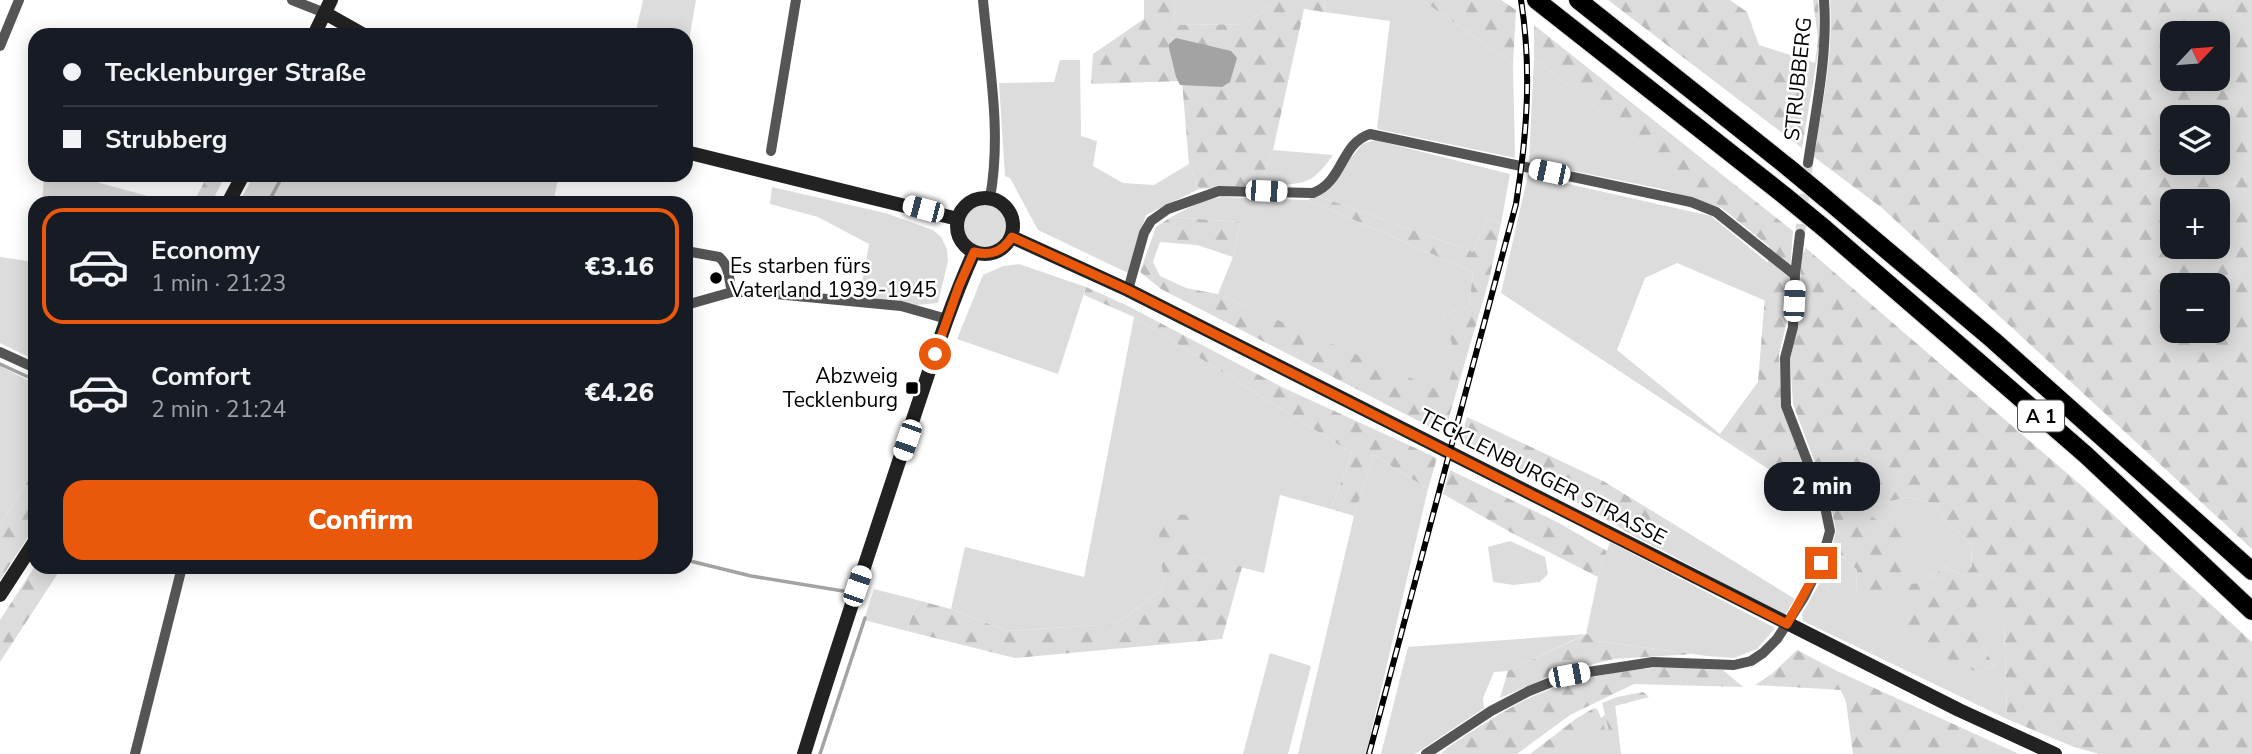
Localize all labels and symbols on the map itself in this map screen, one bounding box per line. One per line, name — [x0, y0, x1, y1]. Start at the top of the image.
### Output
street label: STRUBBERG — [1778, 16, 1818, 142]
north arrow — [2160, 21, 2230, 91]
car — [1527, 157, 1572, 187]
car — [1245, 180, 1288, 202]
car — [900, 193, 947, 225]
place label: Es starben fürs Vaterland 1939-1945 — [729, 252, 937, 304]
marker: Es starben fürs Vaterland 1939-1945 — [708, 270, 724, 286]
car — [1783, 279, 1806, 323]
route start — [919, 338, 951, 370]
place label: Abzweig Tecklenburg — [783, 362, 898, 414]
marker: Abzweig Tecklenburg — [904, 380, 920, 396]
road number: A 1 — [2018, 400, 2064, 432]
street label: TECKLENBURGER STRASSE — [1415, 402, 1671, 552]
car — [891, 417, 924, 463]
callout: 2 min — [1763, 462, 1879, 510]
route end — [1805, 547, 1837, 579]
car — [841, 563, 874, 609]
car — [1547, 661, 1592, 689]

